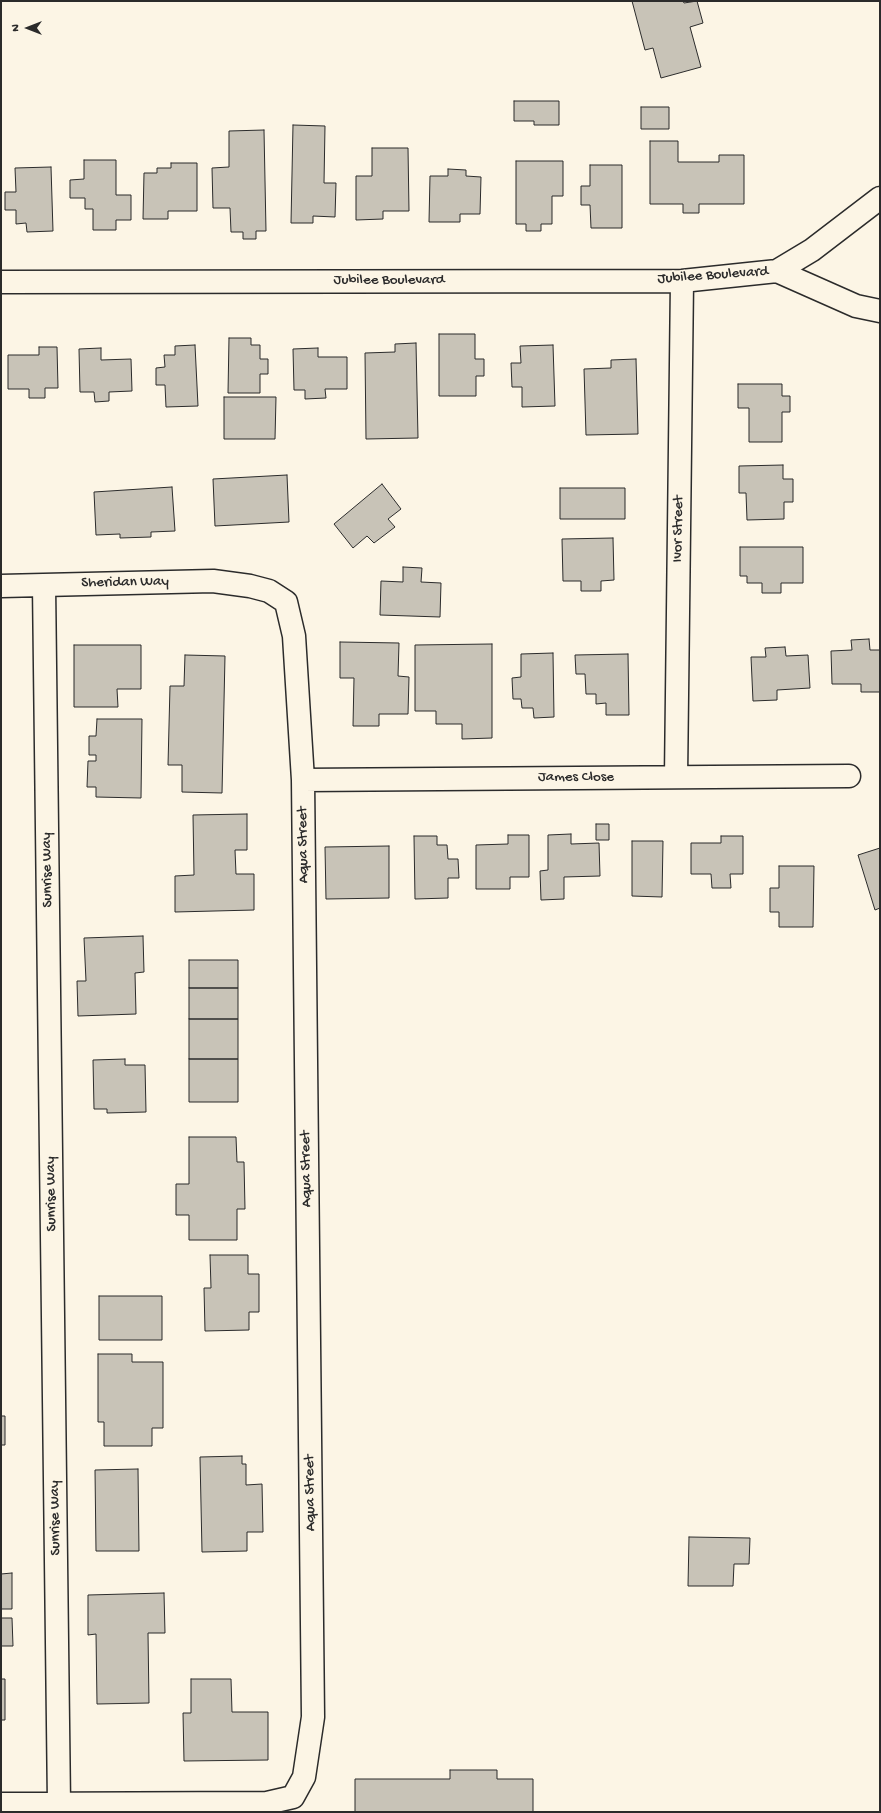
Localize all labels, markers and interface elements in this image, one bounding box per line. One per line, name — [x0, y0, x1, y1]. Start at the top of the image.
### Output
north arrow — [8, 8, 48, 48]
text: N — [10, 24, 22, 32]
street label: Jubilee Boulevard — [657, 263, 769, 289]
street label: Jubilee Boulevard — [333, 272, 445, 290]
street label: Ivor Street — [669, 495, 689, 563]
street label: Sheridan Way — [81, 573, 169, 593]
street label: James Close — [538, 769, 614, 787]
street label: Aqua Street — [294, 806, 314, 884]
street label: Sunrise Way — [38, 832, 58, 908]
street label: Aqua Street — [297, 1130, 317, 1208]
street label: Sunrise Way — [42, 1156, 62, 1232]
street label: Aqua Street — [301, 1454, 321, 1532]
street label: Sunrise Way — [46, 1480, 66, 1556]

